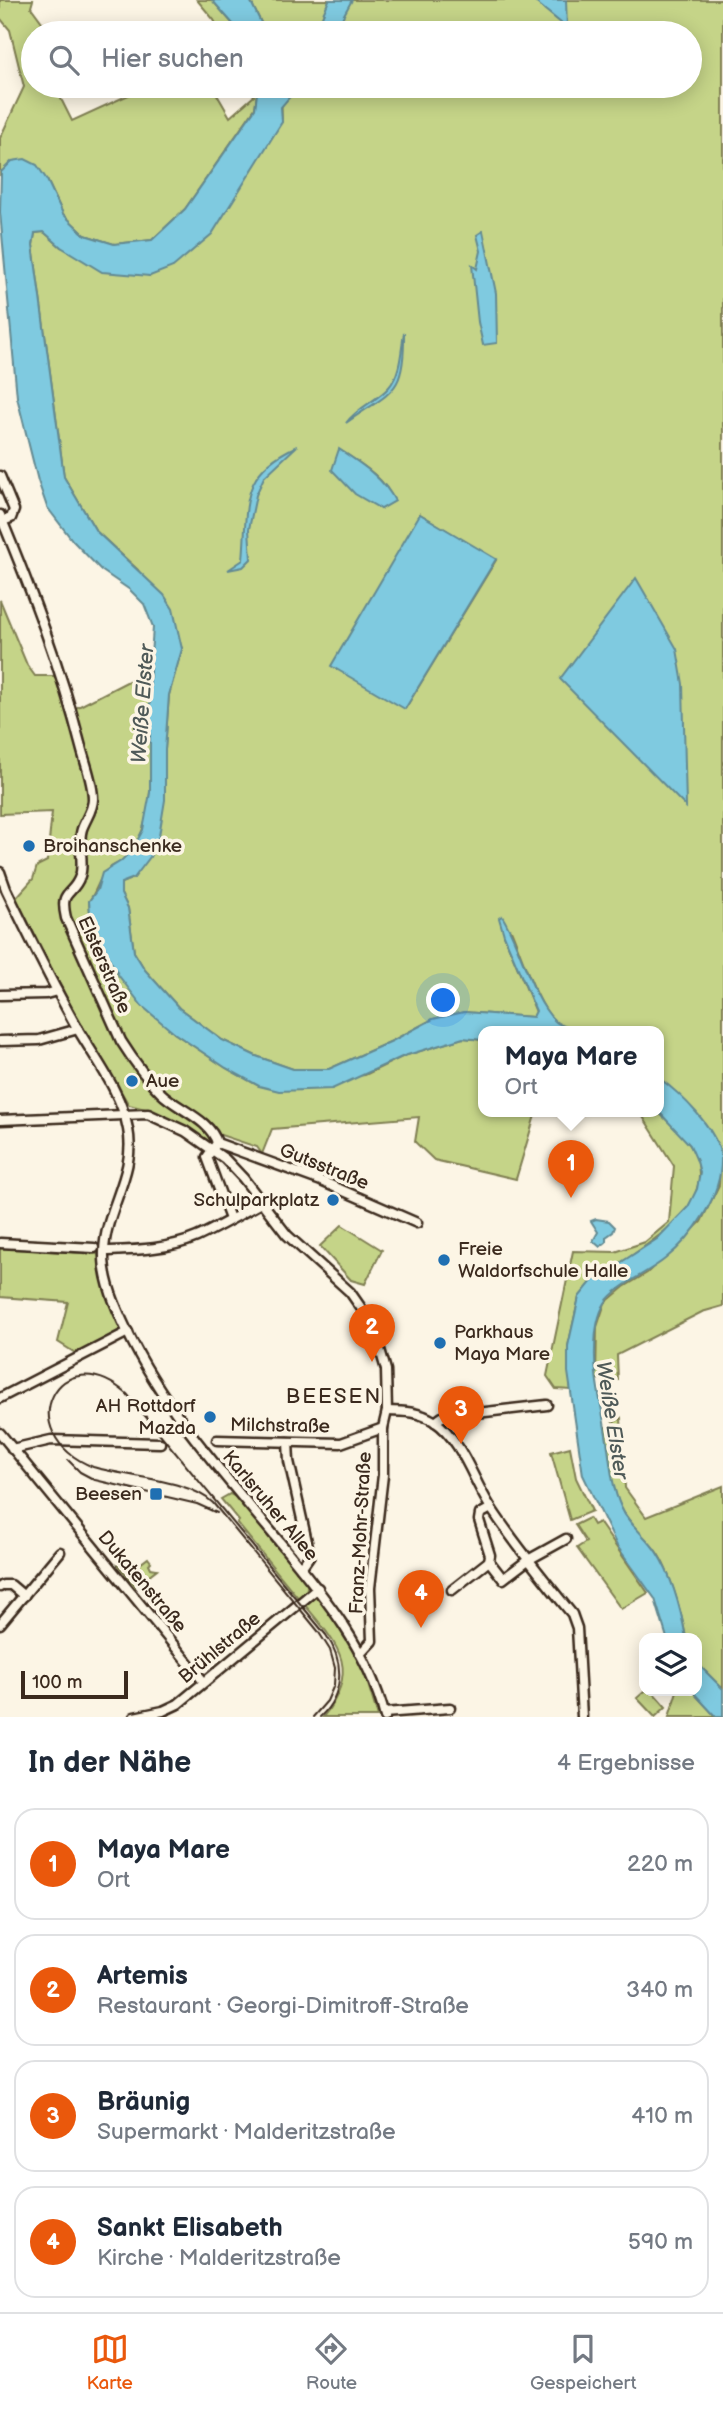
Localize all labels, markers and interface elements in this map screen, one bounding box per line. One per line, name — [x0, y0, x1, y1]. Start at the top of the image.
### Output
search box — [21, 21, 702, 98]
icon: search — [45, 41, 83, 79]
text: Hier suchen — [101, 44, 244, 75]
water label: Weiße Elster — [126, 642, 160, 764]
place label: Broihanschenke — [43, 835, 182, 858]
marker: Broihanschenke — [21, 838, 37, 854]
street label: Elsterstraße — [72, 913, 136, 1017]
your location — [426, 983, 460, 1017]
popup — [478, 1026, 664, 1117]
text: Maya Mare — [505, 1042, 637, 1073]
place label: Aue — [146, 1070, 179, 1093]
marker: Aue — [124, 1073, 140, 1089]
text: Ort — [505, 1073, 538, 1101]
street label: Gutsstraße — [276, 1139, 372, 1195]
pin: 1 — [548, 1140, 594, 1198]
place label: Schulparkplatz — [193, 1189, 320, 1212]
marker: Schulparkplatz — [325, 1192, 341, 1208]
place label: Freie Waldorfschule Halle — [458, 1238, 628, 1283]
marker: Freie Waldorfschule Halle — [436, 1252, 452, 1268]
pin: 2 — [349, 1304, 395, 1362]
place label: Parkhaus Maya Mare — [454, 1321, 550, 1366]
marker: Parkhaus Maya Mare — [432, 1335, 448, 1351]
water label: Weiße Elster — [590, 1359, 634, 1482]
district label: BEESEN — [286, 1384, 382, 1409]
pin: 3 — [438, 1386, 484, 1444]
place label: AH Rottdorf Mazda — [96, 1395, 196, 1440]
marker: AH Rottdorf Mazda — [202, 1409, 218, 1425]
street label: Milchstraße — [230, 1414, 330, 1438]
street label: Karlsruher Allee — [217, 1446, 323, 1566]
street label: Franz-Mohr-Straße — [345, 1451, 377, 1615]
place label: Beesen — [75, 1483, 142, 1506]
marker: Beesen — [148, 1486, 164, 1502]
street label: Dukatenstraße — [93, 1526, 191, 1638]
pin: 4 — [398, 1570, 444, 1628]
street label: Brühlstraße — [174, 1607, 266, 1689]
map controls — [639, 1633, 702, 1696]
button: layers — [639, 1633, 702, 1696]
scale bar — [21, 1668, 128, 1700]
text: 100 m — [32, 1671, 83, 1694]
text: In der Nähe — [28, 1745, 191, 1781]
text: 4 Ergebnisse — [557, 1749, 695, 1777]
text: Maya Mare — [97, 1835, 230, 1866]
text: 1 — [48, 1850, 58, 1878]
text: 220 m — [627, 1850, 693, 1878]
text: Ort — [97, 1866, 130, 1894]
text: Artemis — [97, 1961, 188, 1992]
text: 2 — [46, 1976, 60, 2004]
text: 340 m — [626, 1976, 693, 2004]
text: Restaurant · Georgi-Dimitroff-Straße — [97, 1992, 469, 2020]
text: Bräunig — [97, 2087, 190, 2118]
text: 3 — [46, 2102, 60, 2130]
text: 410 m — [631, 2102, 693, 2130]
text: Supermarkt · Malderitzstraße — [97, 2118, 396, 2146]
text: Sankt Elisabeth — [97, 2213, 283, 2244]
text: 4 — [46, 2228, 60, 2256]
text: 590 m — [628, 2228, 693, 2256]
text: Kirche · Malderitzstraße — [97, 2244, 341, 2272]
tab: Karte — [86, 2330, 133, 2395]
tab: Route — [306, 2330, 357, 2395]
tab: Gespeichert — [530, 2330, 637, 2395]

